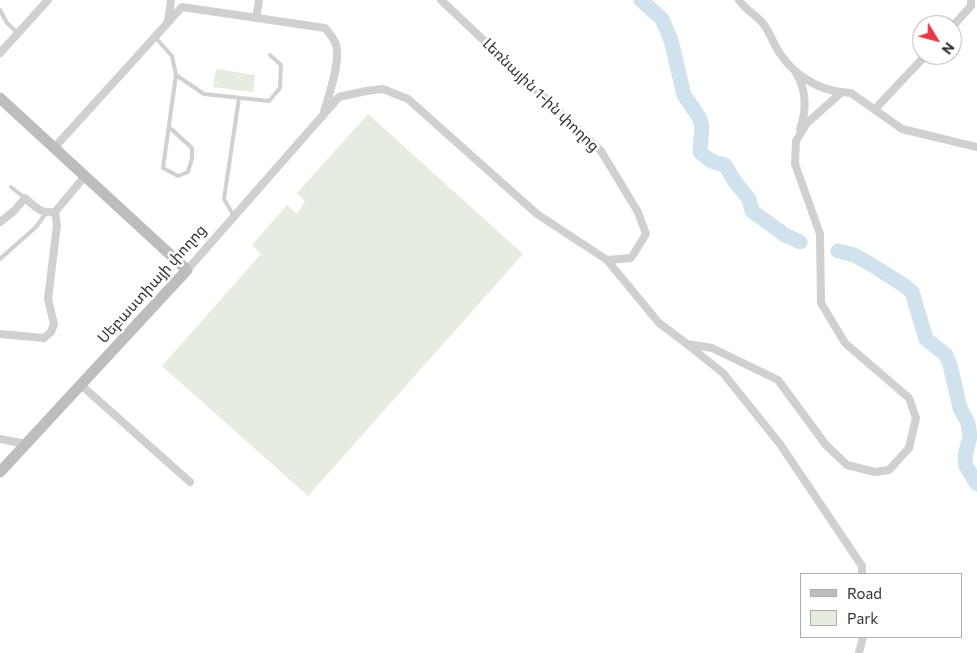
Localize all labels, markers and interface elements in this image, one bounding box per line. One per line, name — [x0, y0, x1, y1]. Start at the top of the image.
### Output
north arrow — [912, 15, 962, 65]
street label: Լեռնային 1-ին փողոց — [479, 35, 603, 155]
text: N — [939, 39, 959, 58]
street label: Սեբաստիայի փողոց — [94, 221, 210, 347]
legend — [800, 573, 962, 638]
text: Road — [847, 584, 882, 602]
text: Park — [847, 609, 878, 627]

